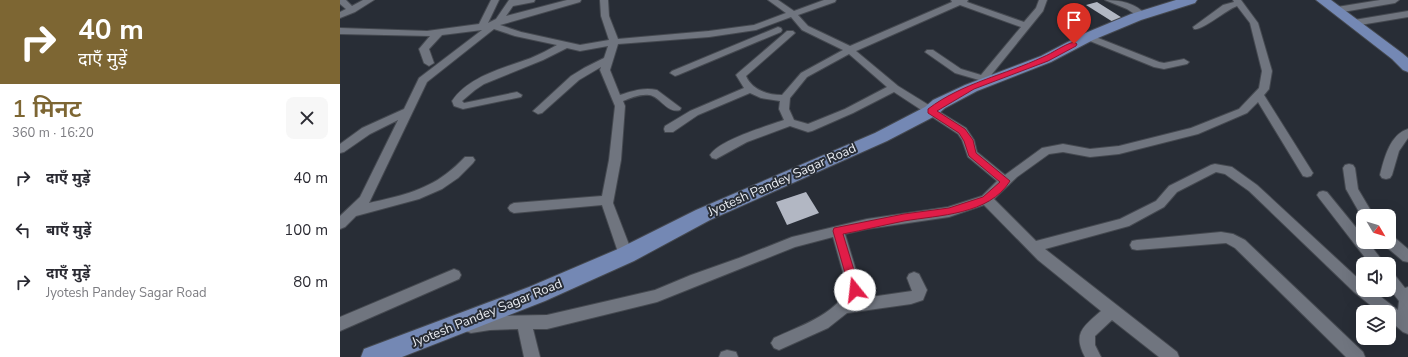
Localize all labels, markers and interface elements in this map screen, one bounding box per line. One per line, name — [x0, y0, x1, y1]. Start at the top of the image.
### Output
pin — [1057, 3, 1091, 44]
icon: arrive — [1063, 9, 1085, 31]
text: 40 m — [78, 11, 144, 49]
icon: right — [12, 16, 64, 68]
text: दाएँ मुड़ें — [78, 47, 127, 71]
text: 1 मिनट — [12, 93, 81, 125]
button: close — [286, 97, 328, 139]
text: 360 m · 16:20 — [12, 124, 94, 142]
street label: Jyotesh Pandey Sagar Road — [704, 139, 859, 221]
icon: right — [12, 167, 34, 189]
text: दाएँ मुड़ें — [46, 168, 90, 188]
text: 40 m — [293, 168, 328, 188]
north arrow — [1356, 209, 1396, 249]
map controls — [1356, 209, 1396, 345]
icon: left — [12, 219, 34, 241]
text: बाएँ मुड़ें — [46, 220, 91, 240]
text: 100 m — [284, 220, 328, 240]
button: sound — [1356, 257, 1396, 297]
text: दाएँ मुड़ें — [46, 263, 90, 283]
position arrow — [834, 269, 876, 311]
icon: right — [12, 271, 34, 293]
text: 80 m — [293, 272, 328, 292]
street label: Jyotesh Pandey Sagar Road — [408, 275, 565, 352]
text: Jyotesh Pandey Sagar Road — [46, 284, 207, 302]
button: layers — [1356, 305, 1396, 345]

